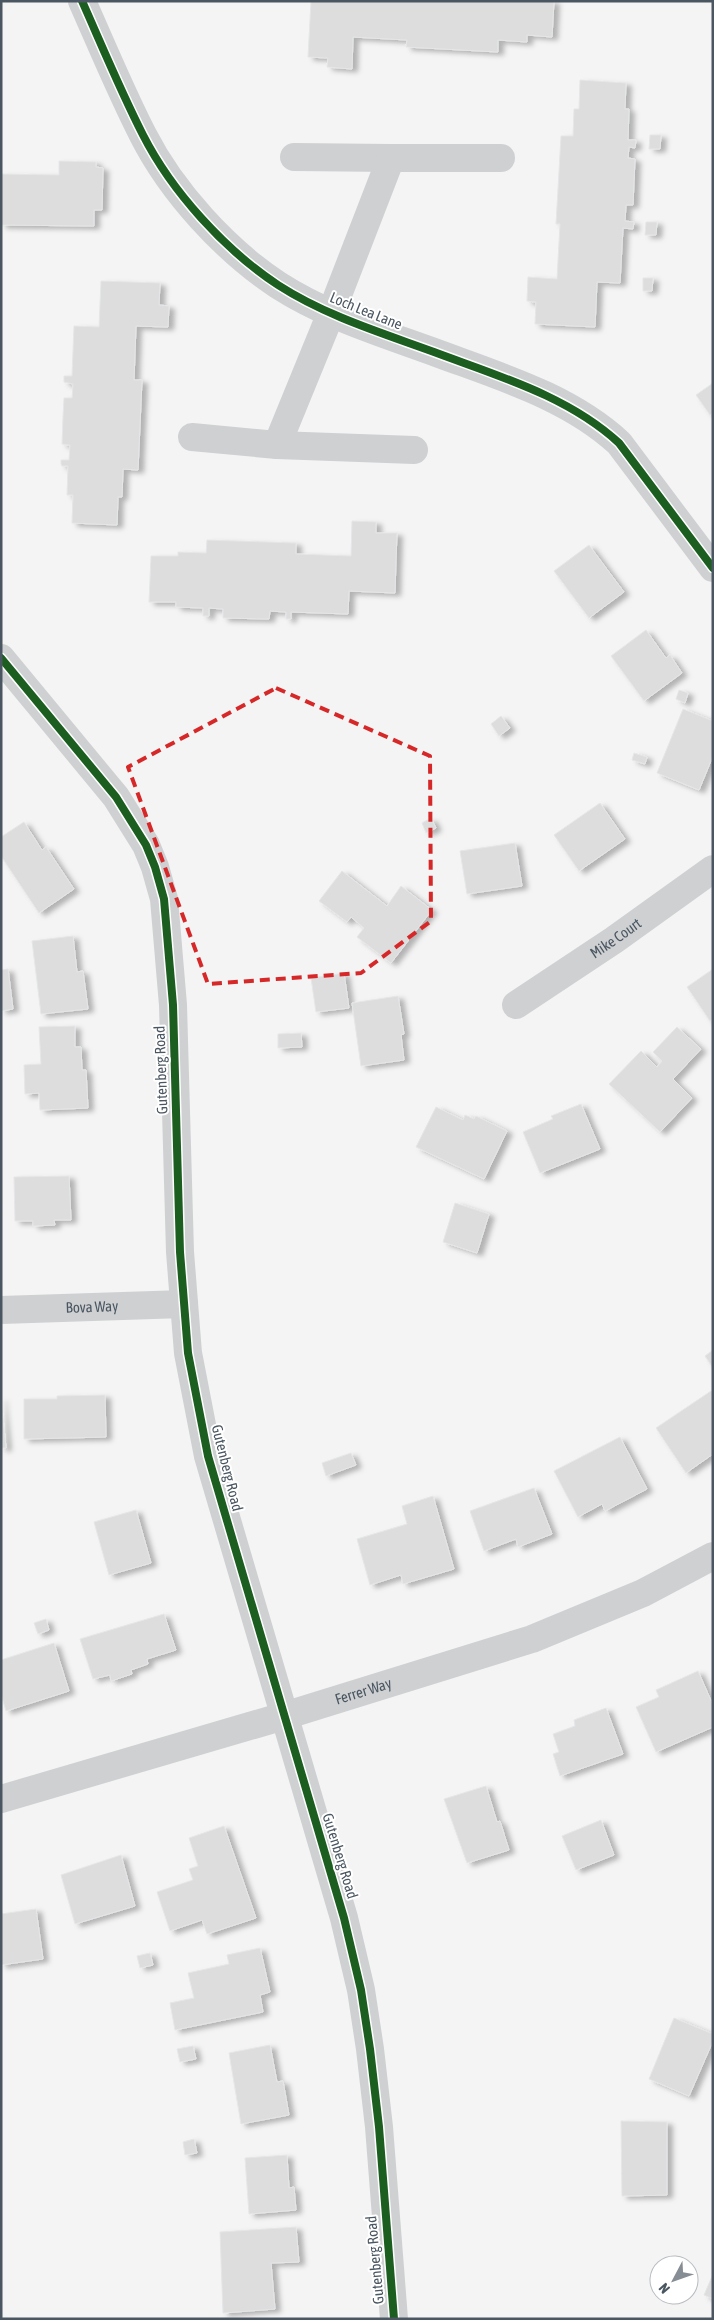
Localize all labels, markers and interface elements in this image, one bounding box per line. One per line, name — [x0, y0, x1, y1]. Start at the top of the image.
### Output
street label: Loch Lea Lane — [328, 288, 405, 333]
street label: Mike Court — [587, 914, 644, 961]
street label: Gutenberg Road — [150, 1025, 171, 1115]
street label: Bova Way — [65, 1297, 119, 1316]
street label: Gutenberg Road — [209, 1423, 246, 1513]
street label: Ferrer Way — [333, 1674, 394, 1708]
street label: Gutenberg Road — [319, 1811, 362, 1901]
street label: Gutenberg Road — [362, 2215, 387, 2305]
north arrow — [649, 2255, 699, 2305]
text: N — [655, 2280, 673, 2297]

